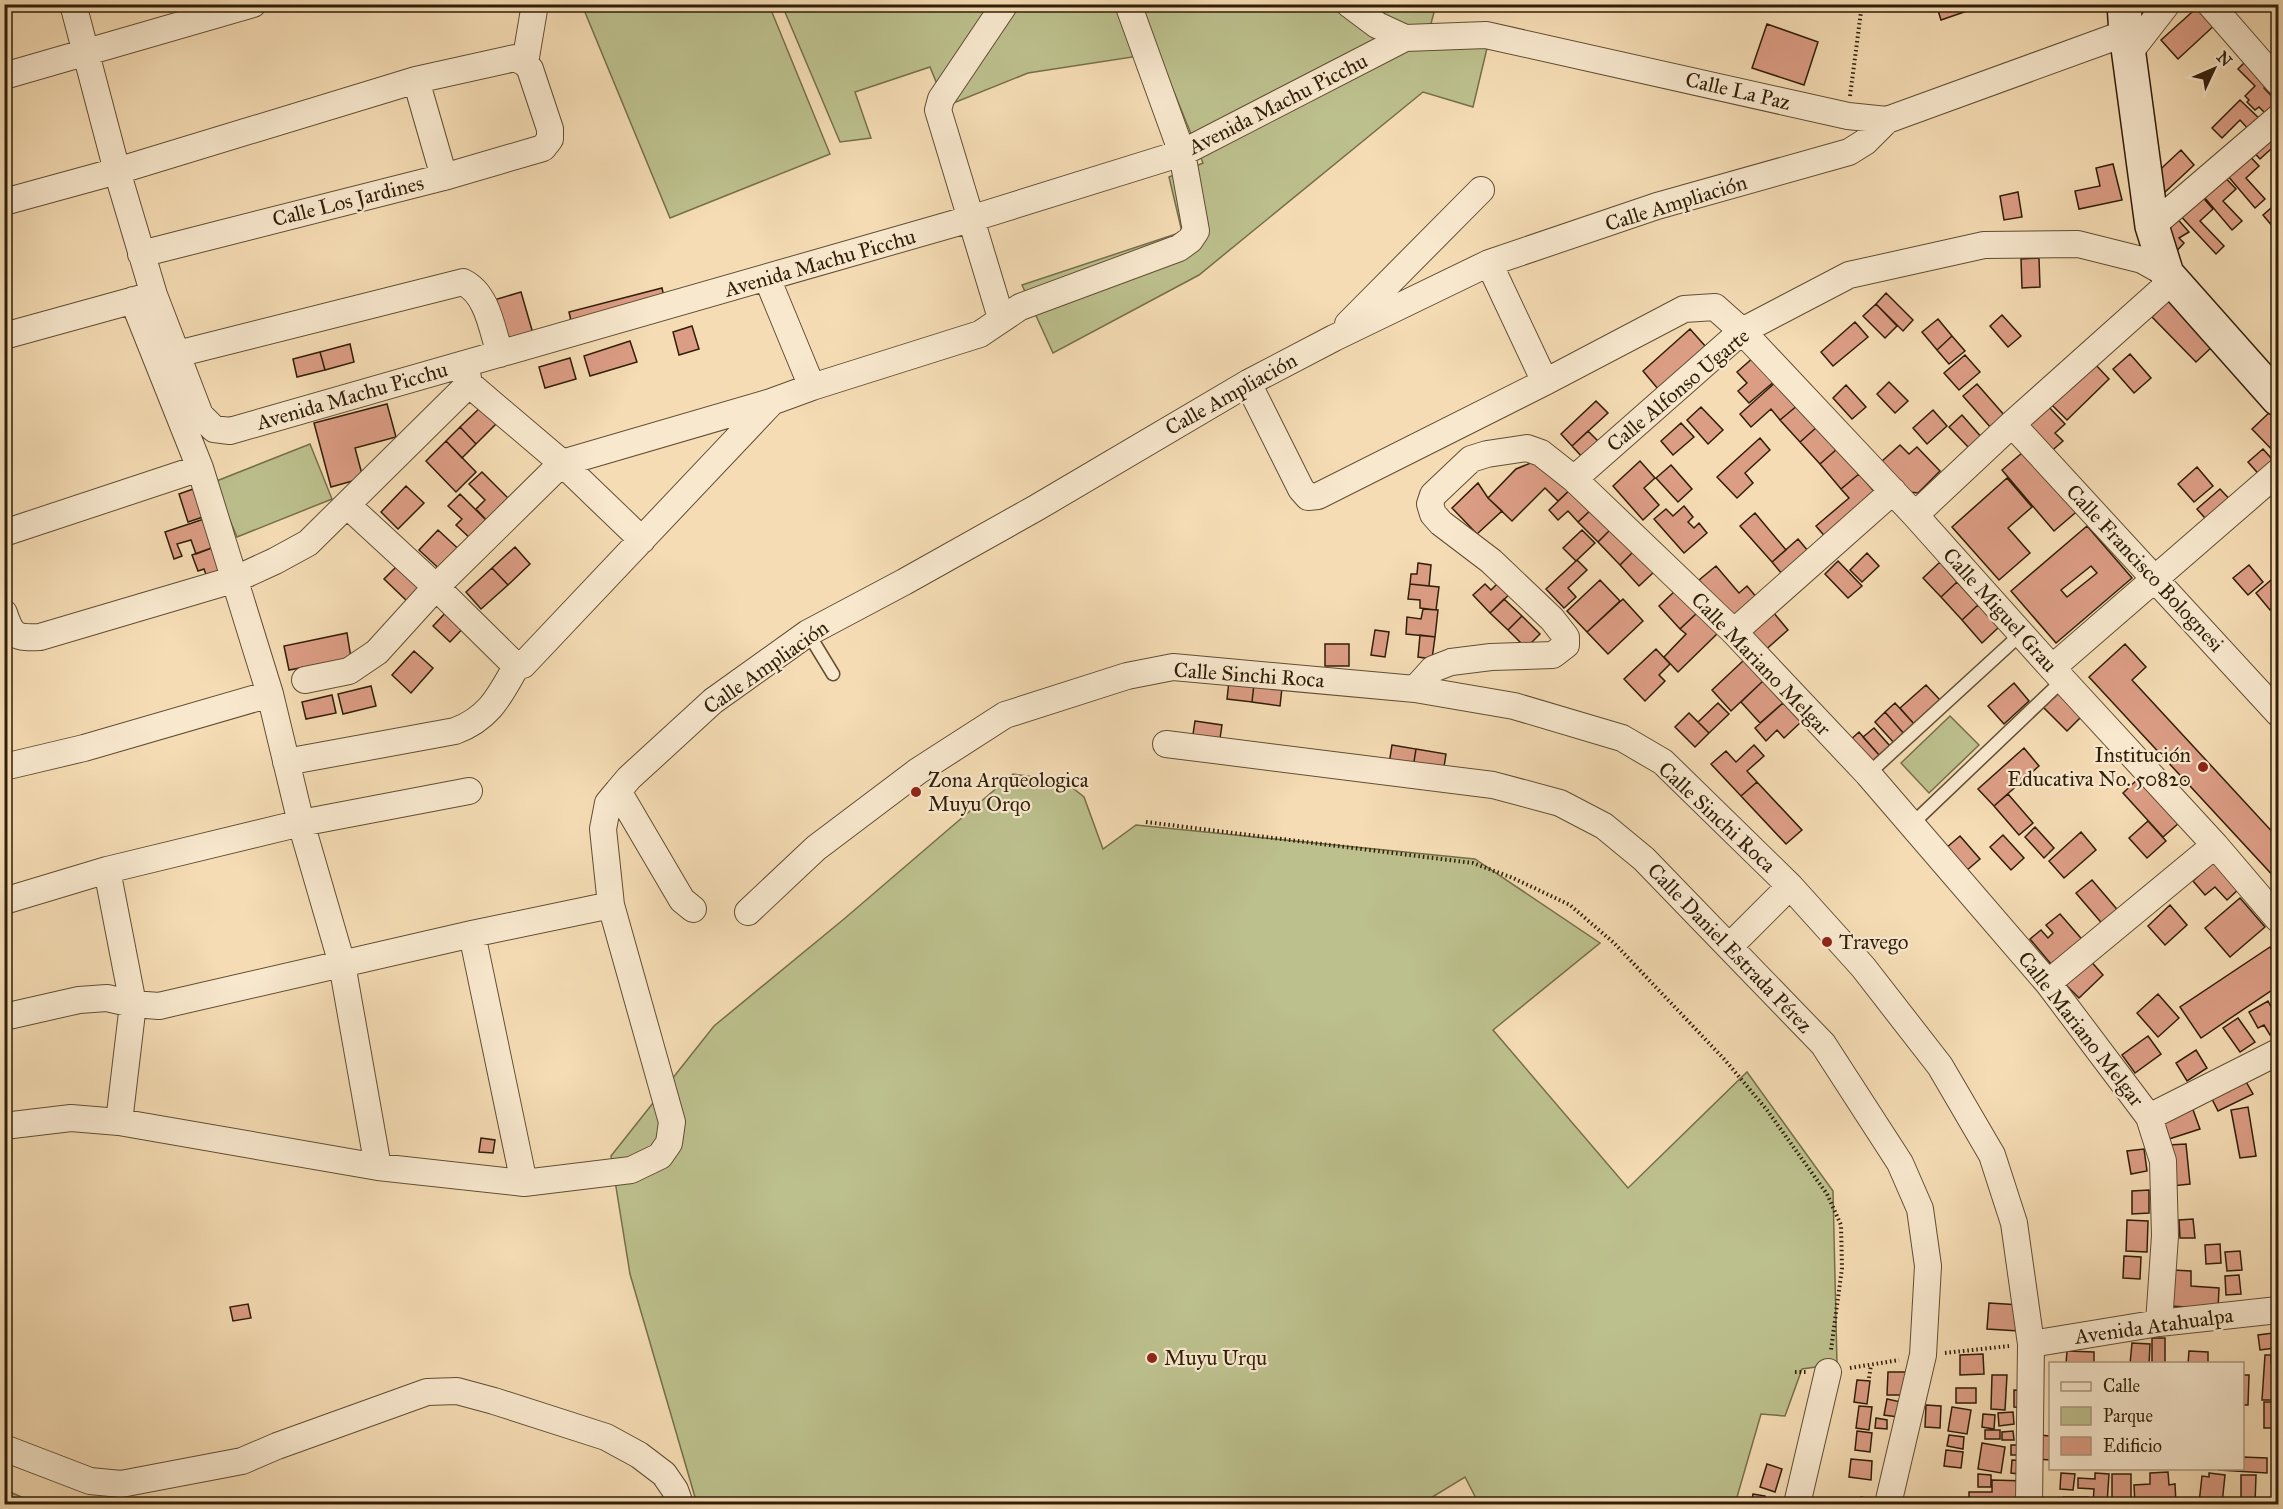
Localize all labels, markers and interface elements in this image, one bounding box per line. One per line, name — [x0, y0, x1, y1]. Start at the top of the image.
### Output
north arrow — [2184, 39, 2244, 99]
text: N — [2213, 47, 2236, 71]
street label: Avenida Machu Picchu — [1183, 48, 1372, 161]
street label: Calle La Paz — [1683, 66, 1793, 116]
street label: Calle Ampliación — [1602, 169, 1750, 237]
street label: Calle Los Jardines — [270, 170, 426, 232]
street label: Avenida Machu Picchu — [720, 223, 919, 303]
street label: Calle Alfonso Ugarte — [1601, 323, 1755, 457]
street label: Calle Ampliación — [1160, 347, 1302, 441]
street label: Avenida Machu Picchu — [252, 356, 451, 436]
street label: Calle Francisco Bolognesi — [2061, 479, 2230, 657]
street label: Calle Miguel Grau — [1937, 542, 2063, 678]
street label: Calle Mariano Melgar — [1686, 587, 1836, 741]
street label: Calle Ampliación — [698, 614, 834, 720]
street label: Calle Sinchi Roca — [1173, 657, 1325, 693]
place label: Institución Educativa No. 50820 — [2007, 742, 2191, 792]
street label: Calle Sinchi Roca — [1653, 756, 1781, 878]
marker: Institución Educativa No. 50820 — [2196, 760, 2210, 774]
place label: Zona Arqueologica Muyu Orqo — [928, 767, 1089, 817]
marker: Zona Arqueologica Muyu Orqo — [909, 785, 923, 799]
street label: Calle Daniel Estrada Pérez — [1642, 858, 1818, 1039]
place label: Travego — [1839, 929, 1909, 955]
marker: Travego — [1820, 935, 1834, 949]
street label: Calle Mariano Melgar — [2012, 946, 2150, 1112]
street label: Avenida Atahualpa — [2072, 1302, 2235, 1350]
place label: Muyu Urqu — [1164, 1345, 1267, 1371]
marker: Muyu Urqu — [1145, 1351, 1159, 1365]
legend — [2049, 1362, 2244, 1470]
text: Calle — [2103, 1375, 2140, 1397]
text: Parque — [2103, 1405, 2153, 1428]
text: Edificio — [2103, 1435, 2162, 1457]

